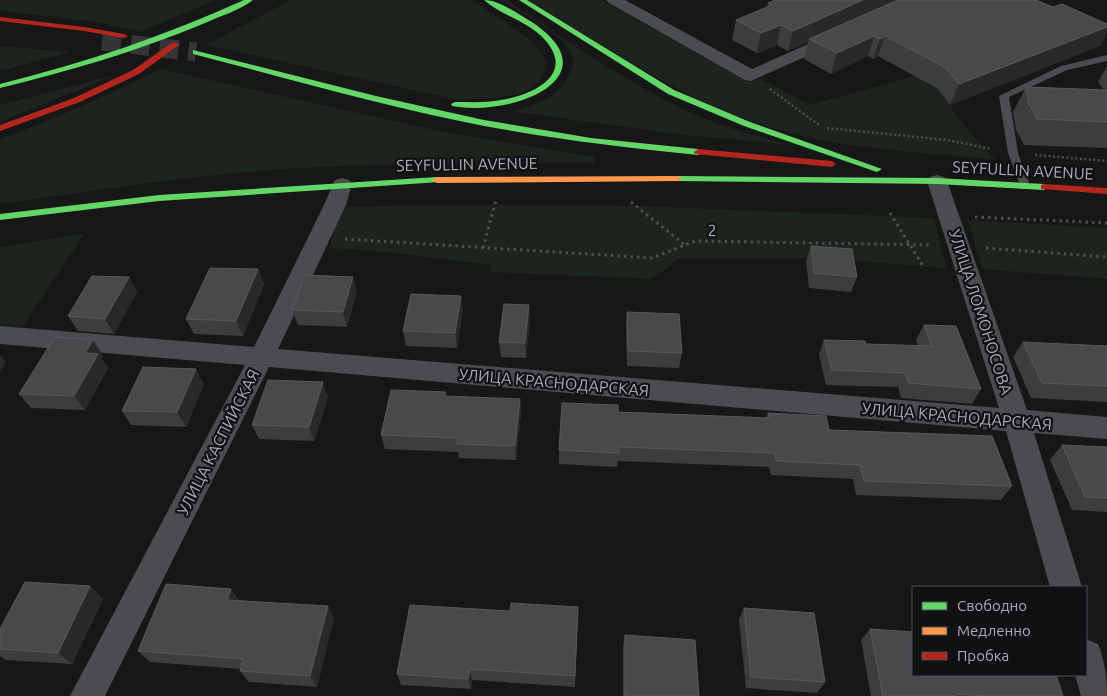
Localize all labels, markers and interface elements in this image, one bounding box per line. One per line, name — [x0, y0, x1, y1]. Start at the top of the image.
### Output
street label: SEYFULLIN AVENUE — [396, 154, 538, 174]
street label: SEYFULLIN AVENUE — [952, 157, 1094, 183]
street label: 2 — [707, 221, 717, 239]
street label: УЛИЦА ЛОМОНОСОВА — [946, 227, 1016, 397]
street label: УЛИЦА КРАСНОДАРСКАЯ — [458, 365, 650, 399]
street label: УЛИЦА КАСПИЙСКАЯ — [173, 366, 263, 518]
street label: УЛИЦА КРАСНОДАРСКАЯ — [861, 399, 1053, 433]
legend — [912, 586, 1087, 676]
text: Свободно — [957, 597, 1027, 614]
text: Медленно — [957, 622, 1031, 639]
text: Пробка — [957, 647, 1009, 664]

